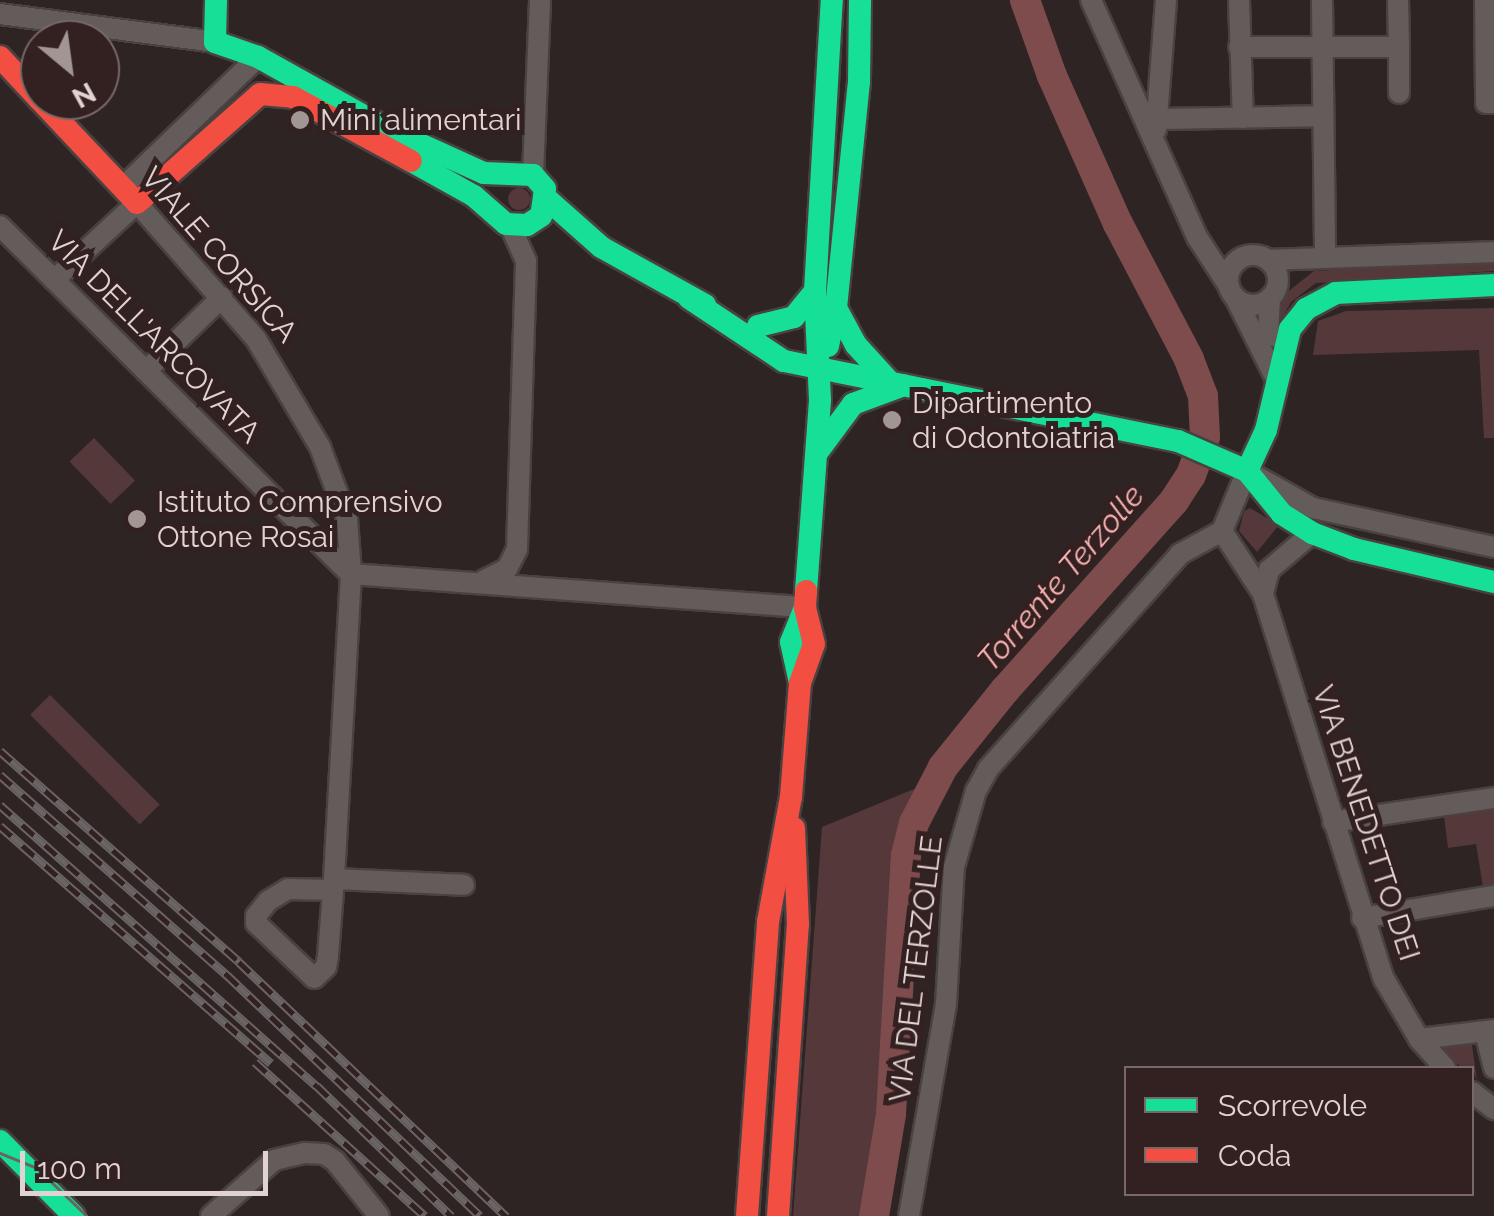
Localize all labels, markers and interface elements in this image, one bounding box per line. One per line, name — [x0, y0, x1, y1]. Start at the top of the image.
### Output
north arrow — [20, 20, 120, 120]
text: N — [66, 75, 101, 115]
place label: Mini alimentari — [320, 102, 522, 138]
marker: Mini alimentari — [289, 109, 311, 131]
street label: VIALE CORSICA — [133, 160, 305, 350]
street label: VIA DELL'ARCOVATA — [40, 223, 268, 451]
place label: Dipartimento di Odontoiatria — [912, 385, 1115, 456]
marker: Dipartimento di Odontoiatria — [881, 409, 903, 431]
water label: Torrente Terzolle — [969, 477, 1153, 679]
place label: Istituto Comprensivo Ottone Rosai — [157, 484, 443, 554]
marker: Istituto Comprensivo Ottone Rosai — [126, 508, 148, 530]
street label: VIA BENEDETTO DEI — [1304, 680, 1428, 966]
street label: VIA DEL TERZOLLE — [882, 832, 950, 1106]
legend — [1124, 1066, 1474, 1196]
text: Scorrevole — [1218, 1088, 1367, 1123]
scale bar — [25, 1131, 272, 1193]
text: Coda — [1218, 1138, 1291, 1173]
text: 100 m — [37, 1151, 122, 1186]

